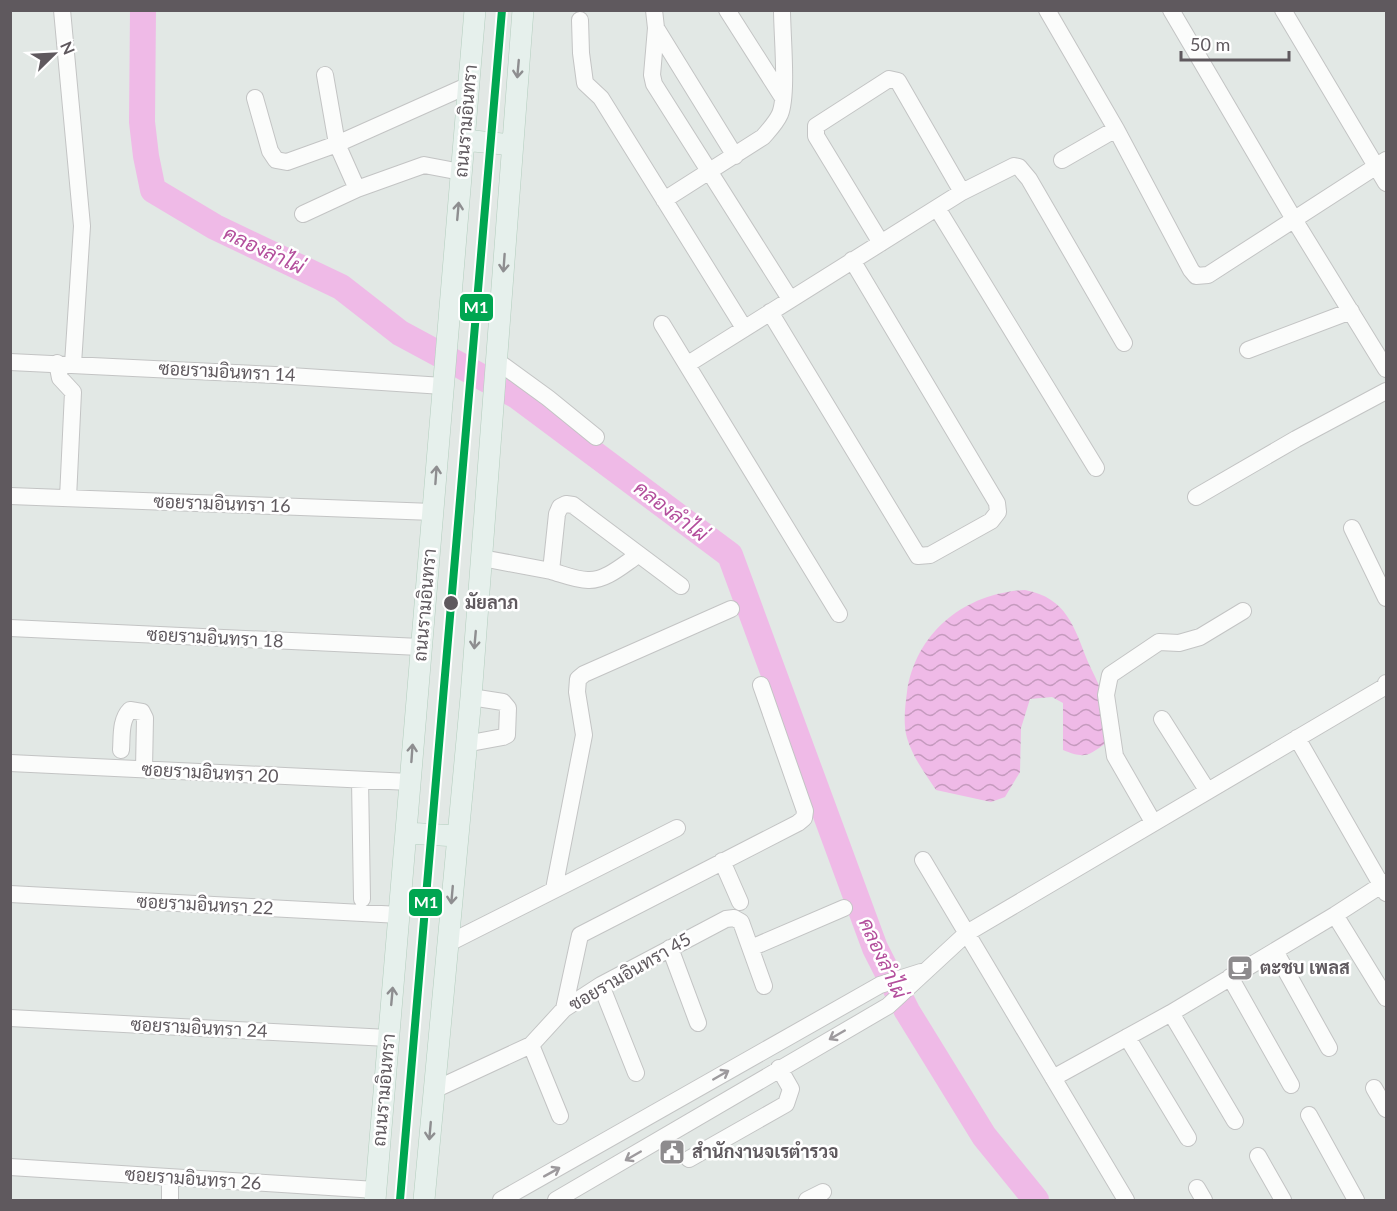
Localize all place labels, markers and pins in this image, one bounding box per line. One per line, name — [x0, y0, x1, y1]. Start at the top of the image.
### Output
place label: มัยลาภ — [465, 591, 518, 613]
marker: มัยลาภ — [442, 594, 460, 612]
cafe icon: ตะชบ เพลส — [1225, 953, 1255, 983]
place label: ตะชบ เพลส — [1260, 956, 1350, 978]
public building icon: สำนักงานจเรตำรวจ — [657, 1137, 687, 1167]
place label: สำนักงานจเรตำรวจ — [692, 1140, 838, 1162]

